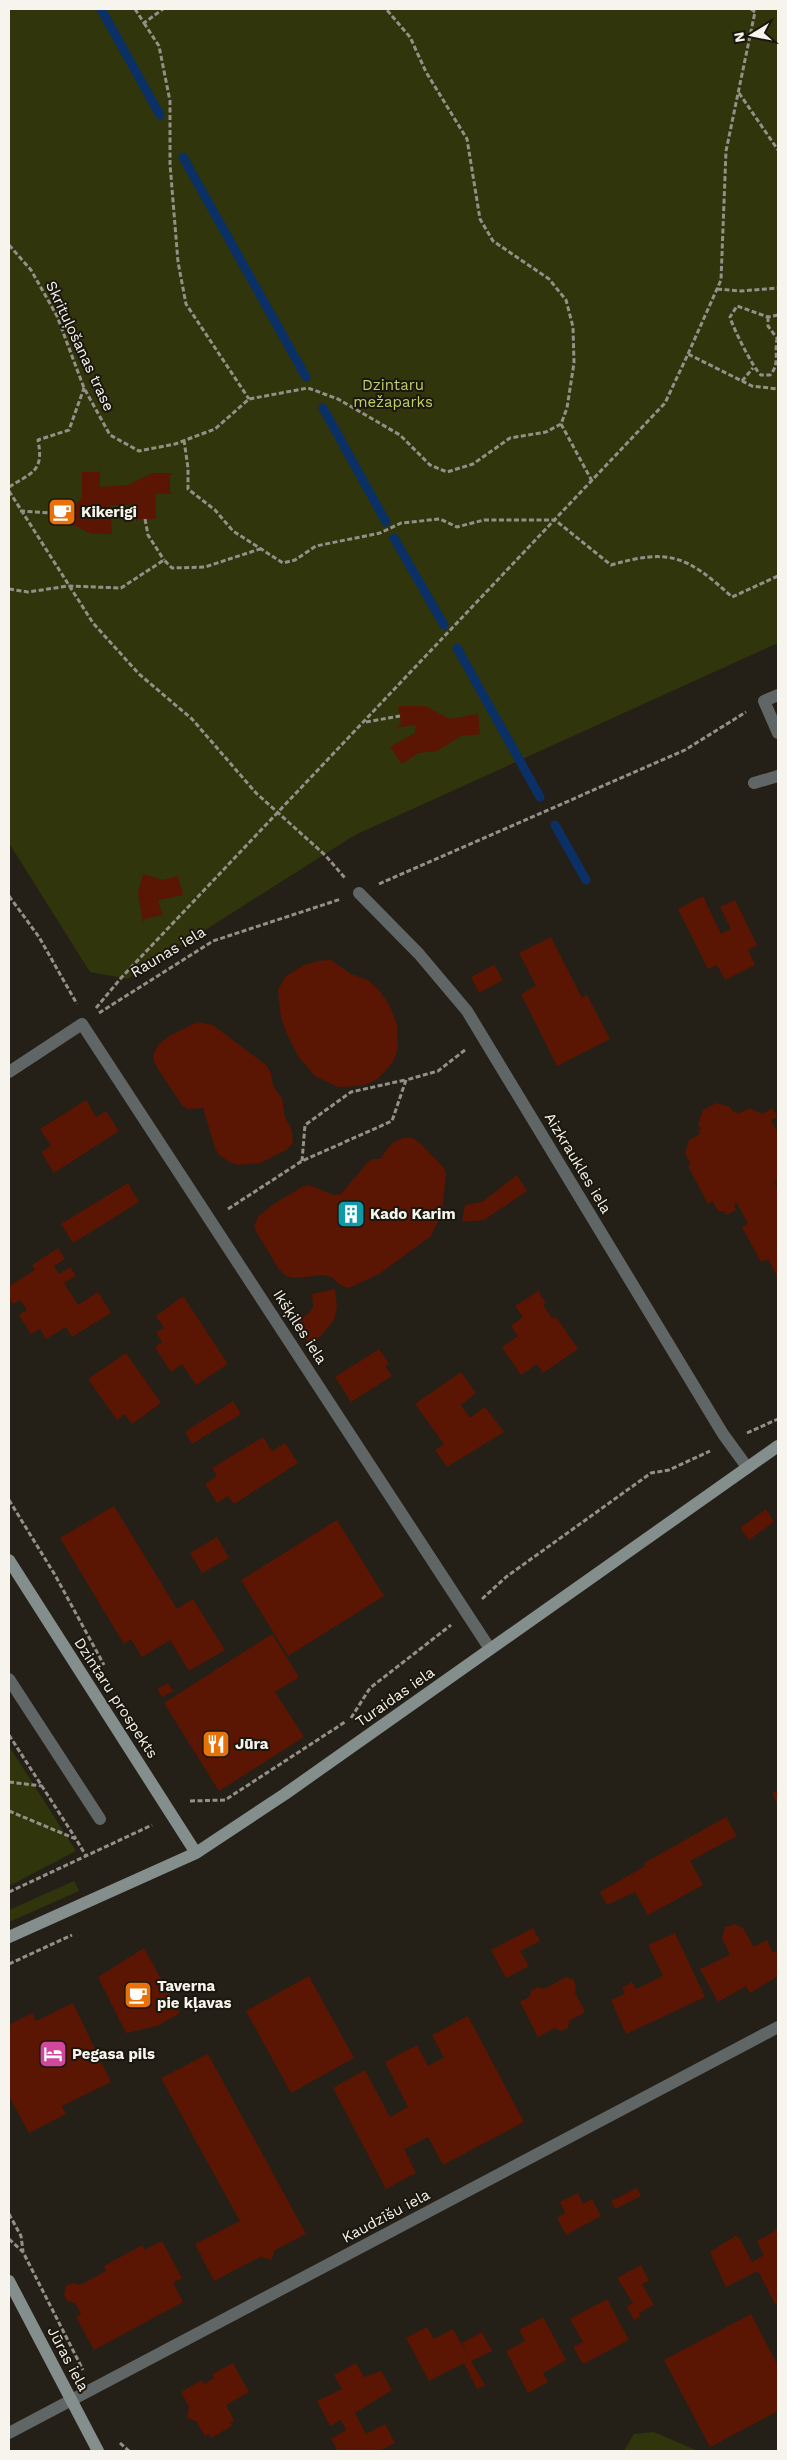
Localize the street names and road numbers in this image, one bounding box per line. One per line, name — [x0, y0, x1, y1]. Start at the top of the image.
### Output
street label: Skrituļošanas trase — [42, 278, 118, 414]
street label: Raunas iela — [127, 922, 209, 981]
street label: Aizkraukles iela — [541, 1109, 615, 1217]
street label: Ikšķiles iela — [269, 1286, 331, 1368]
street label: Dzintaru prospekts — [70, 1634, 162, 1762]
street label: Turaidas iela — [352, 1663, 438, 1731]
street label: Kaudzīšu iela — [339, 2185, 433, 2247]
street label: Jūras iela — [43, 2324, 93, 2395]

